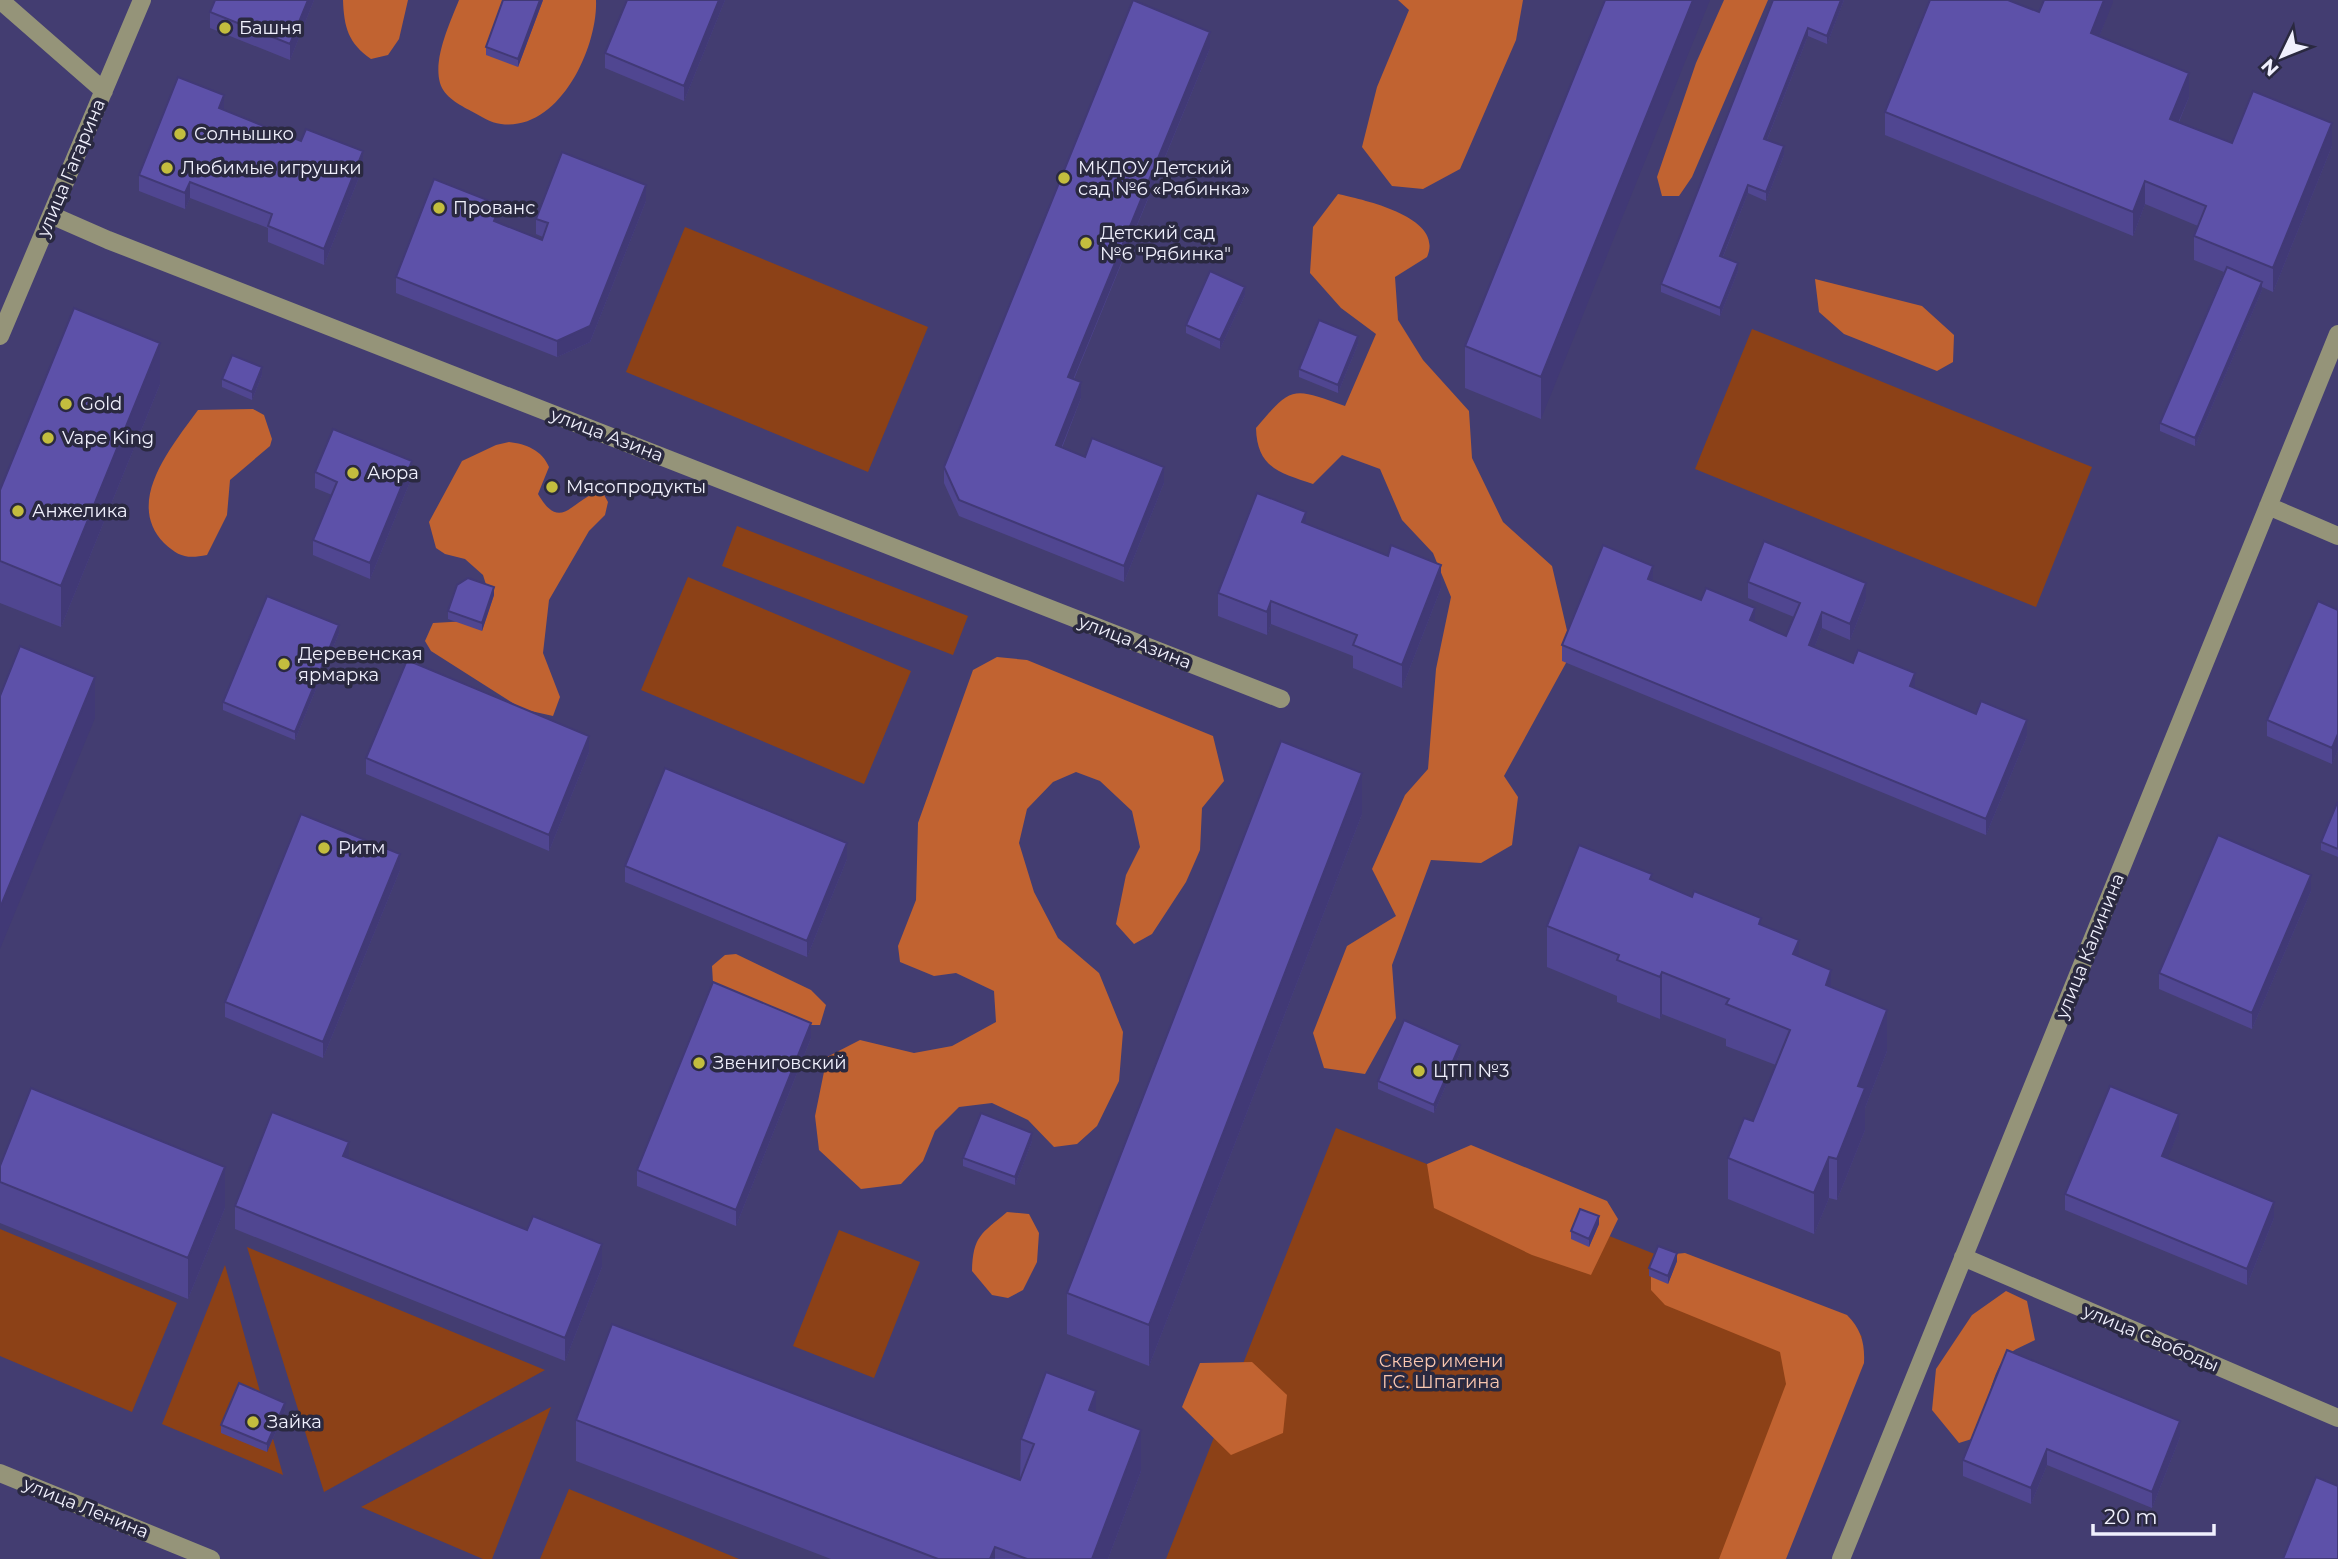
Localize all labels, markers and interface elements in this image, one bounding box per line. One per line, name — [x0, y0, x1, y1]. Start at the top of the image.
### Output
place label: Башня — [239, 17, 302, 39]
marker: Башня — [217, 20, 233, 36]
north arrow — [2247, 21, 2317, 91]
text: N — [2256, 54, 2284, 81]
street label: улица Гагарина — [32, 96, 110, 241]
place label: Солнышко — [194, 123, 294, 145]
marker: Солнышко — [172, 126, 188, 142]
place label: Любимые игрушки — [181, 157, 362, 179]
place label: МКДОУ Детский сад №6 «Рябинка» — [1078, 157, 1250, 200]
marker: Любимые игрушки — [159, 160, 175, 176]
marker: МКДОУ Детский сад №6 «Рябинка» — [1056, 170, 1072, 186]
place label: Прованс — [453, 197, 535, 219]
marker: Прованс — [431, 200, 447, 216]
place label: Детский сад №6 "Рябинка" — [1100, 222, 1231, 265]
marker: Детский сад №6 "Рябинка" — [1078, 235, 1094, 251]
place label: Gold — [80, 393, 122, 415]
marker: Gold — [58, 396, 74, 412]
street label: улица Азина — [547, 403, 666, 467]
place label: Vape King — [62, 427, 154, 449]
marker: Vape King — [40, 430, 56, 446]
place label: Аюра — [367, 462, 419, 484]
marker: Аюра — [345, 465, 361, 481]
place label: Мясопродукты — [566, 476, 706, 498]
marker: Мясопродукты — [544, 479, 560, 495]
place label: Анжелика — [32, 500, 128, 522]
marker: Анжелика — [10, 503, 26, 519]
street label: улица Азина — [1075, 610, 1194, 674]
place label: Деревенская ярмарка — [298, 643, 423, 686]
marker: Деревенская ярмарка — [276, 656, 292, 672]
place label: Ритм — [338, 837, 385, 859]
marker: Ритм — [316, 840, 332, 856]
street label: улица Калинина — [2050, 870, 2129, 1023]
place label: Звениговский — [713, 1052, 847, 1074]
marker: Звениговский — [691, 1055, 707, 1071]
place label: ЦТП №3 — [1433, 1060, 1509, 1082]
marker: ЦТП №3 — [1411, 1063, 1427, 1079]
street label: улица Свободы — [2079, 1299, 2222, 1377]
park label: Сквер имени Г.С. Шпагина — [1379, 1350, 1503, 1393]
place label: Зайка — [267, 1411, 322, 1433]
marker: Зайка — [245, 1414, 261, 1430]
street label: улица Ленина — [19, 1472, 152, 1543]
scale bar — [2093, 1492, 2214, 1536]
text: 20 m — [2104, 1504, 2158, 1529]

